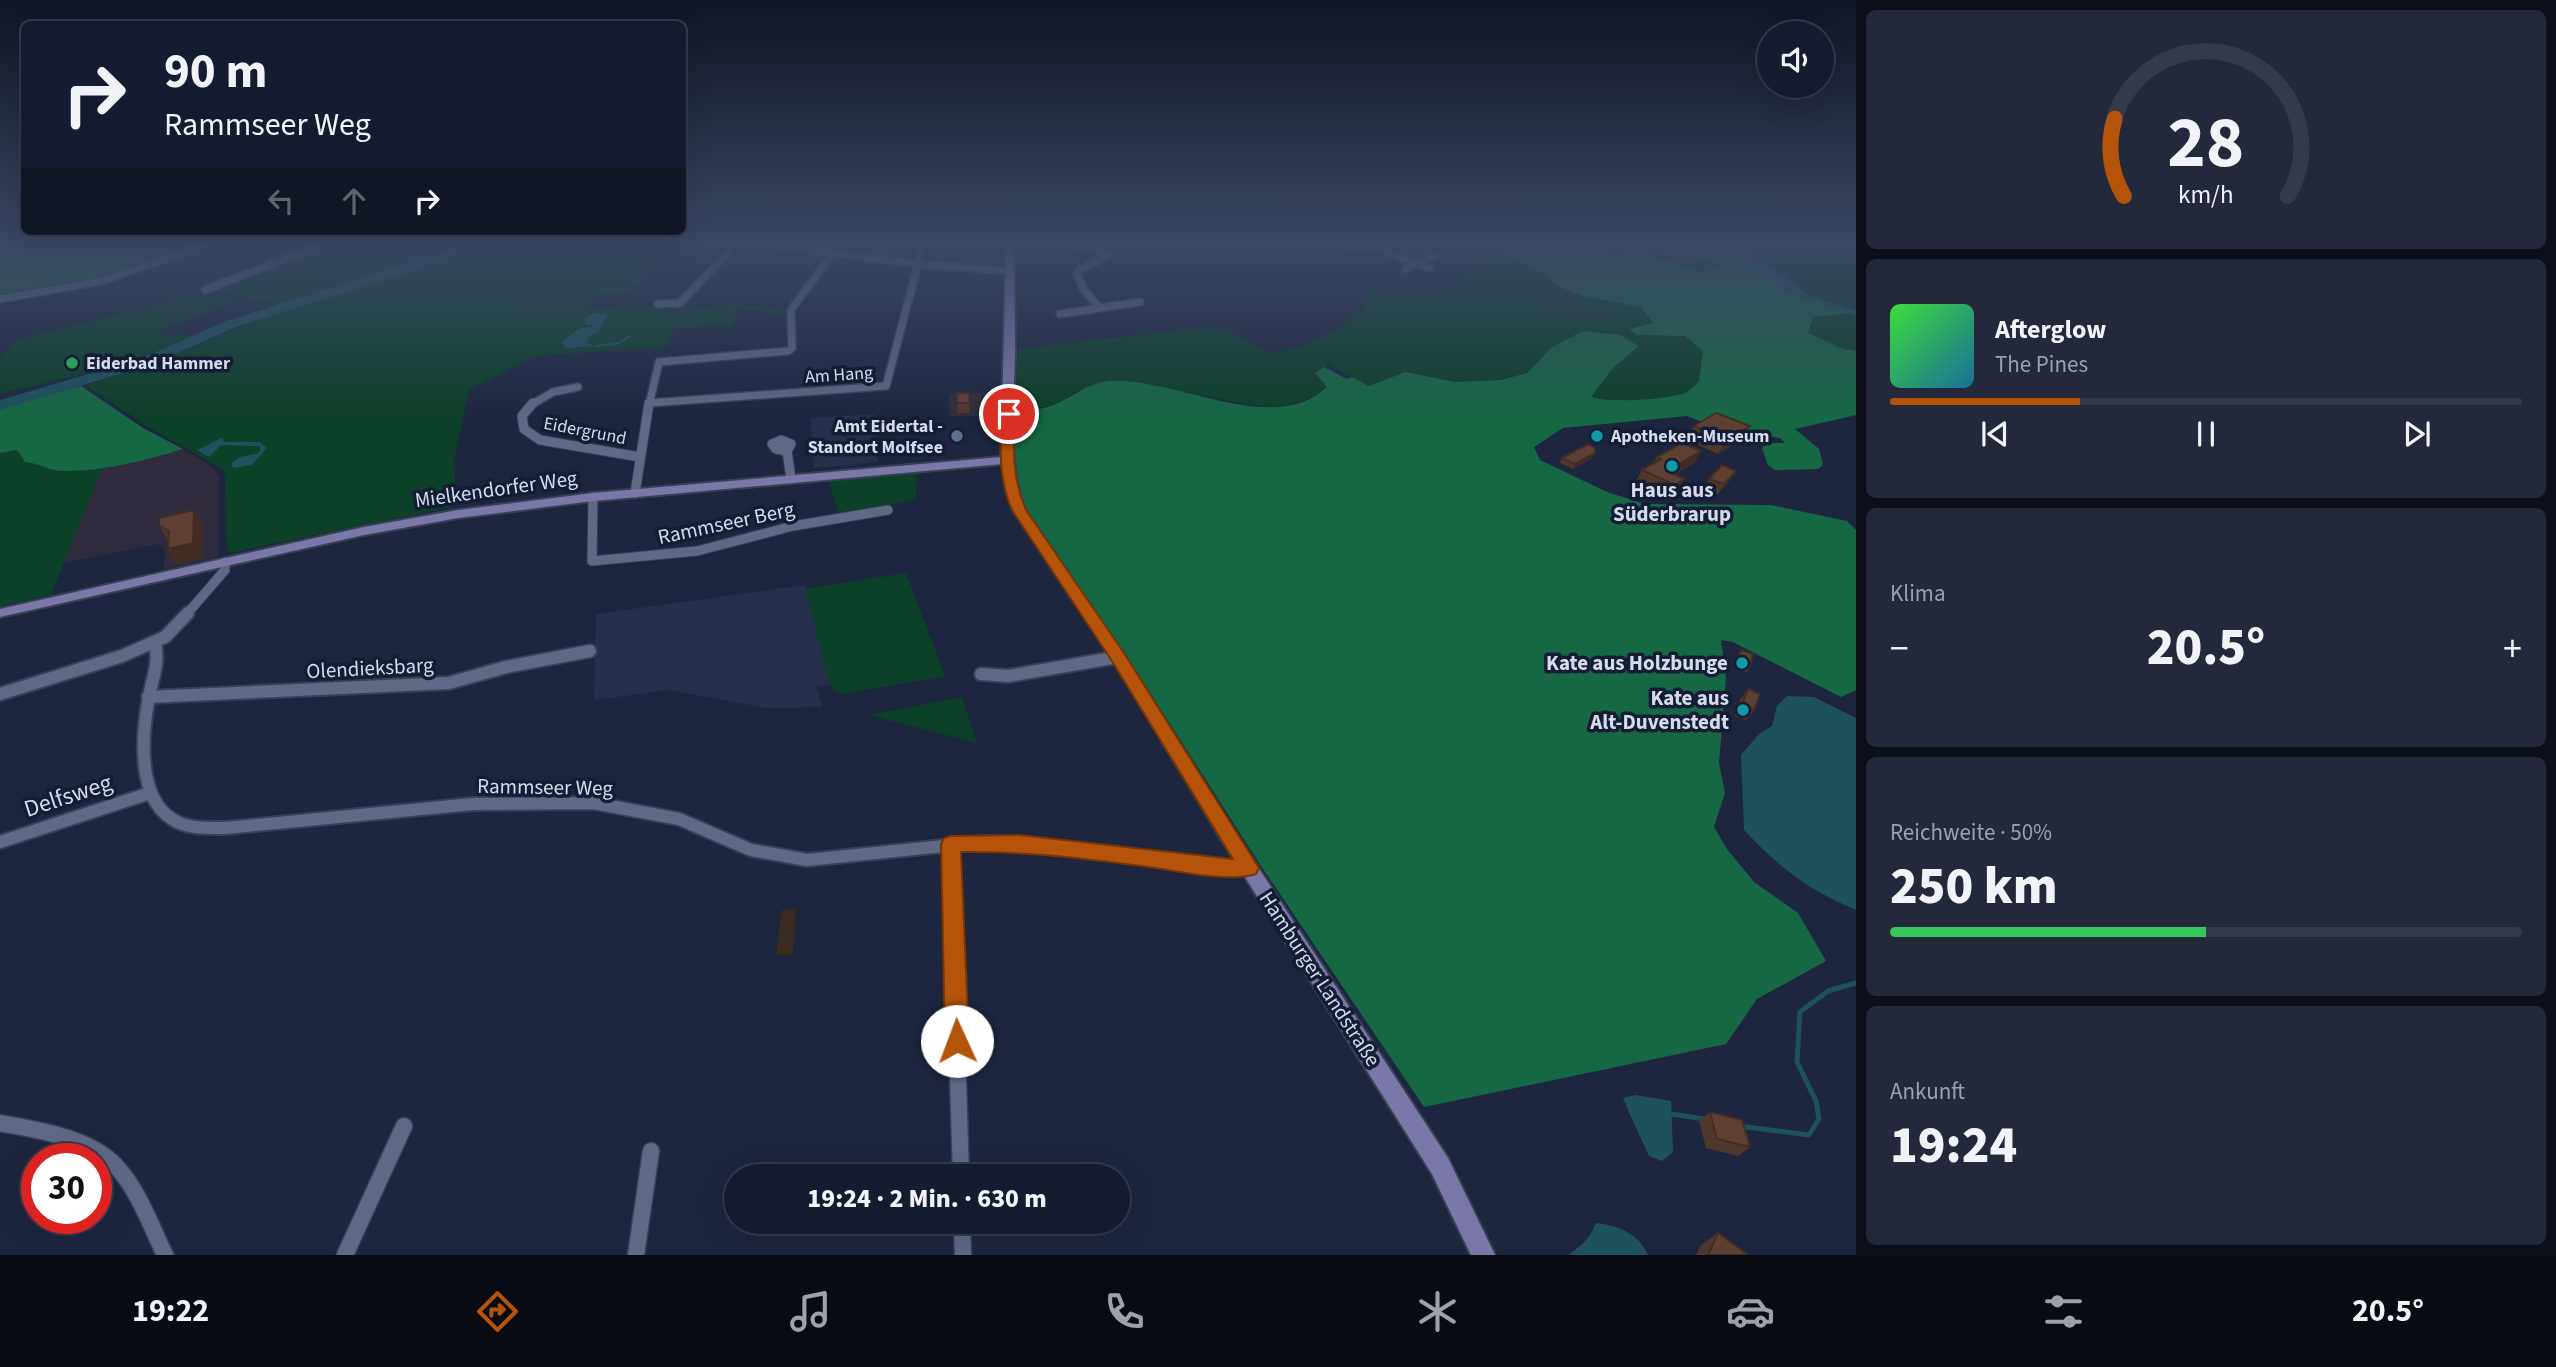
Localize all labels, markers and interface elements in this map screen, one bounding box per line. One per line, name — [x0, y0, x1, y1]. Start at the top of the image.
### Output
map controls — [1757, 21, 1834, 98]
button: sound — [1757, 21, 1834, 98]
text: 90 m — [164, 37, 268, 107]
icon: right — [49, 49, 140, 140]
text: 28 — [2168, 91, 2244, 195]
text: Rammseer Weg — [164, 102, 371, 148]
text: km/h — [2178, 176, 2234, 212]
icon: left — [262, 182, 300, 220]
icon: ahead — [335, 182, 373, 220]
icon: right — [408, 182, 446, 220]
text: Afterglow — [1995, 311, 2106, 348]
text: The Pines — [1995, 348, 2088, 381]
place label: Eiderbad Hammer — [86, 351, 231, 376]
marker: Eiderbad Hammer — [64, 355, 80, 371]
street label: Am Hang — [804, 360, 874, 390]
pin — [979, 384, 1039, 444]
icon: arrive — [990, 395, 1028, 433]
street label: Eidergrund — [541, 411, 629, 451]
place label: Amt Eidertal - Standort Molfsee — [808, 414, 943, 460]
icon: previous — [1976, 415, 2014, 453]
icon: pause — [2187, 415, 2225, 453]
icon: next — [2398, 415, 2436, 453]
place label: Apotheken-Museum — [1610, 424, 1769, 449]
marker: Amt Eidertal - Standort Molfsee — [949, 428, 965, 444]
marker: Apotheken-Museum — [1589, 428, 1605, 444]
marker: Haus aus Süderbrarup — [1664, 458, 1680, 474]
street label: Mielkendorfer Weg — [413, 463, 579, 515]
place label: Haus aus Süderbrarup — [1613, 475, 1731, 529]
street label: Rammseer Berg — [655, 494, 797, 552]
text: Klima — [1890, 577, 1946, 610]
text: 20.5° — [2147, 611, 2265, 685]
text: − — [1890, 622, 1909, 676]
text: + — [2503, 622, 2522, 676]
place label: Kate aus Holzbunge — [1546, 648, 1728, 678]
street label: Olendieksbarg — [306, 650, 435, 686]
marker: Kate aus Holzbunge — [1734, 655, 1750, 671]
place label: Kate aus Alt-Duvenstedt — [1589, 683, 1729, 737]
marker: Kate aus Alt-Duvenstedt — [1735, 702, 1751, 718]
street label: Delfsweg — [19, 765, 117, 827]
street label: Rammseer Weg — [477, 771, 614, 803]
text: Reichweite · 50% — [1890, 816, 2052, 849]
text: 250 km — [1890, 850, 2058, 924]
street label: Hamburger Landstraße — [1252, 886, 1388, 1072]
position arrow — [920, 1004, 994, 1078]
text: Ankunft — [1890, 1075, 1965, 1108]
text: 19:24 — [1890, 1109, 2017, 1183]
speed limit sign: 30 — [21, 1143, 112, 1234]
text: 19:24 · 2 Min. · 630 m — [807, 1180, 1047, 1217]
icon: directions — [473, 1287, 522, 1336]
icon: music — [786, 1287, 835, 1336]
icon: phone — [1100, 1287, 1149, 1336]
icon: climate — [1413, 1287, 1462, 1336]
icon: car — [1726, 1287, 1775, 1336]
icon: filters — [2039, 1287, 2088, 1336]
text: 19:22 — [132, 1288, 209, 1334]
text: 20.5° — [2352, 1288, 2424, 1334]

